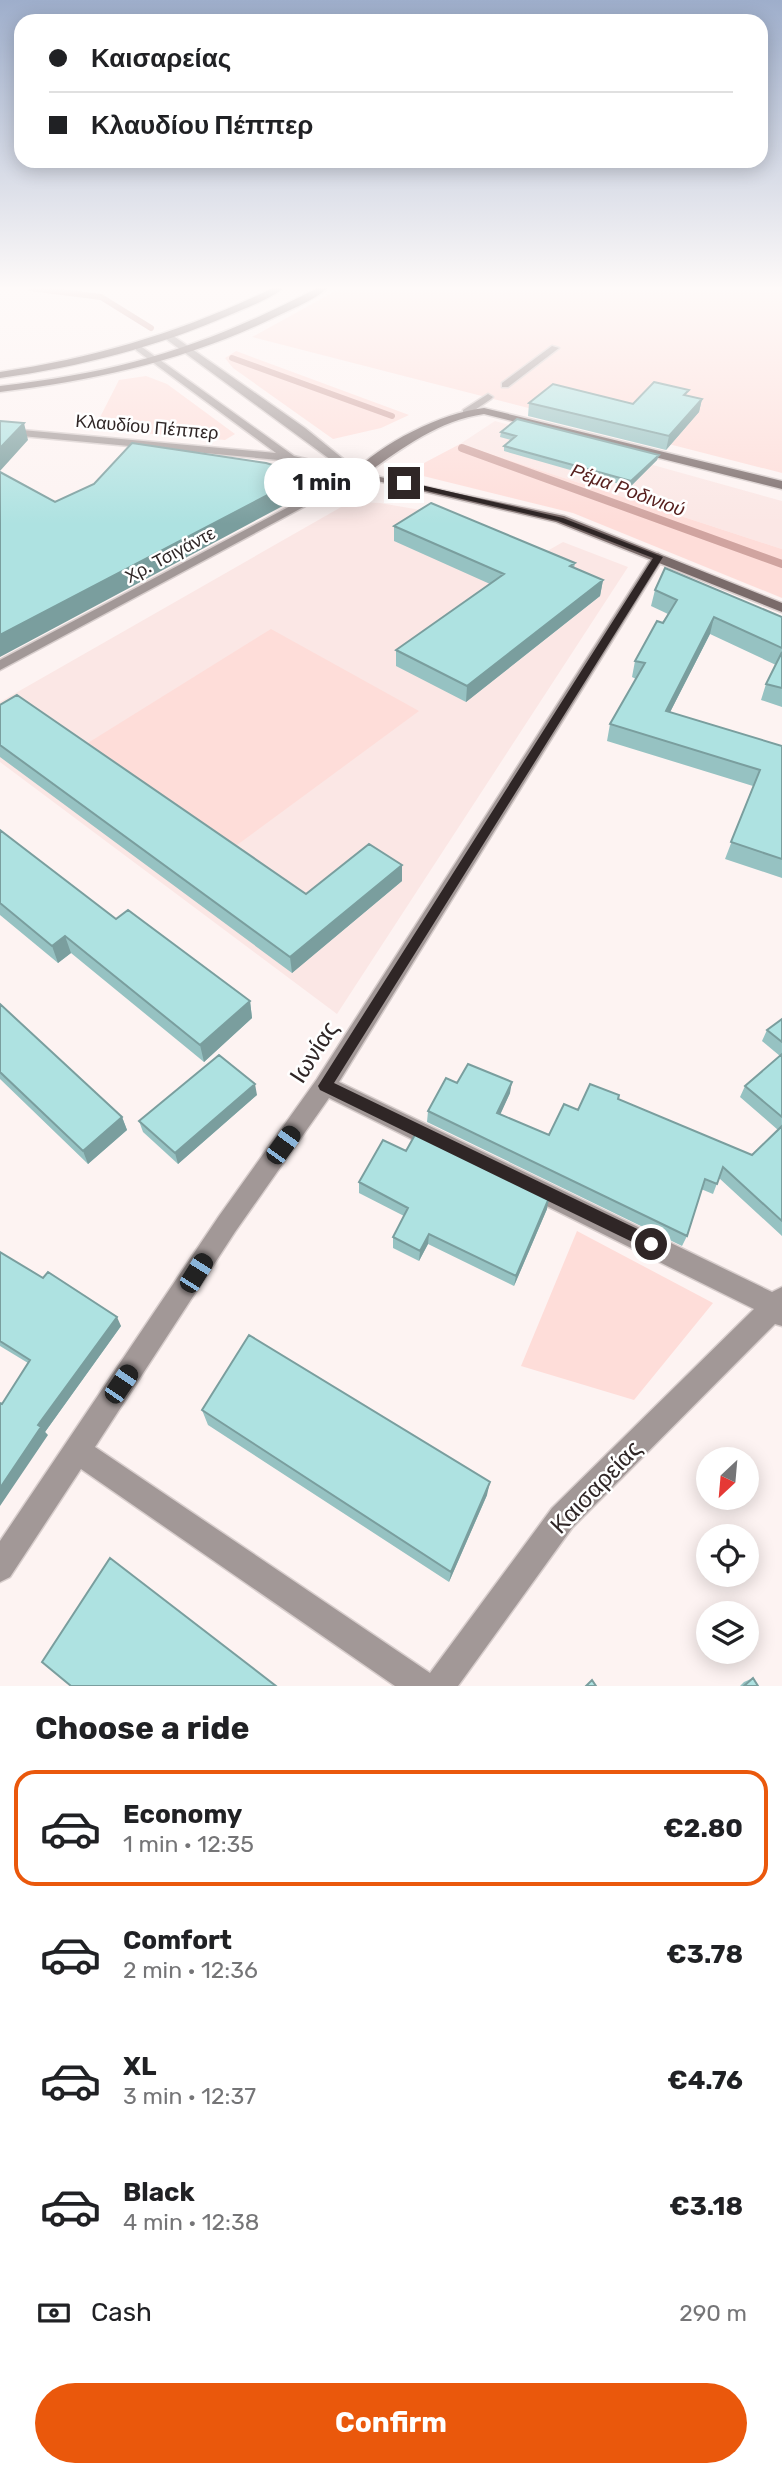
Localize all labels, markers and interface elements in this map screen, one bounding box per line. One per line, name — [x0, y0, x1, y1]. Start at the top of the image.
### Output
text: Καισαρείας — [91, 43, 231, 74]
text: Κλαυδίου Πέππερ — [91, 110, 313, 141]
street label: Κλαυδίου Πέππερ — [75, 410, 219, 444]
callout: 1 min — [264, 458, 380, 508]
water label: Ρέμα Ροδινιού — [568, 459, 688, 521]
route end — [388, 467, 420, 499]
text: 1 min — [293, 468, 351, 496]
street label: Χρ. Τσιγάντε — [121, 522, 219, 588]
street label: Ιωνίας — [284, 1016, 344, 1088]
car — [263, 1122, 304, 1168]
route start — [635, 1228, 667, 1260]
car — [176, 1250, 217, 1296]
car — [101, 1361, 142, 1407]
street label: Καισαρείας — [545, 1435, 647, 1539]
north arrow — [696, 1447, 760, 1510]
map controls — [696, 1447, 759, 1664]
button: locate — [696, 1524, 759, 1587]
button: layers — [696, 1601, 759, 1664]
text: Choose a ride — [35, 1709, 249, 1747]
icon: car — [39, 1797, 102, 1860]
text: Economy — [123, 1799, 242, 1830]
text: €2.80 — [663, 1813, 743, 1844]
text: 1 min · 12:35 — [123, 1830, 254, 1858]
icon: car — [39, 1923, 102, 1986]
text: Comfort — [123, 1925, 232, 1956]
text: €3.78 — [666, 1939, 743, 1970]
text: 2 min · 12:36 — [123, 1956, 258, 1984]
icon: car — [39, 2049, 102, 2112]
text: XL — [123, 2051, 156, 2082]
text: €4.76 — [667, 2065, 743, 2096]
text: 3 min · 12:37 — [123, 2082, 256, 2110]
icon: car — [39, 2175, 102, 2238]
text: Black — [123, 2177, 195, 2208]
text: €3.18 — [669, 2191, 743, 2222]
text: 4 min · 12:38 — [123, 2208, 259, 2236]
icon: cash — [35, 2294, 73, 2332]
text: Cash — [91, 2297, 152, 2328]
text: 290 m — [679, 2299, 747, 2327]
button: Confirm — [35, 2383, 747, 2463]

